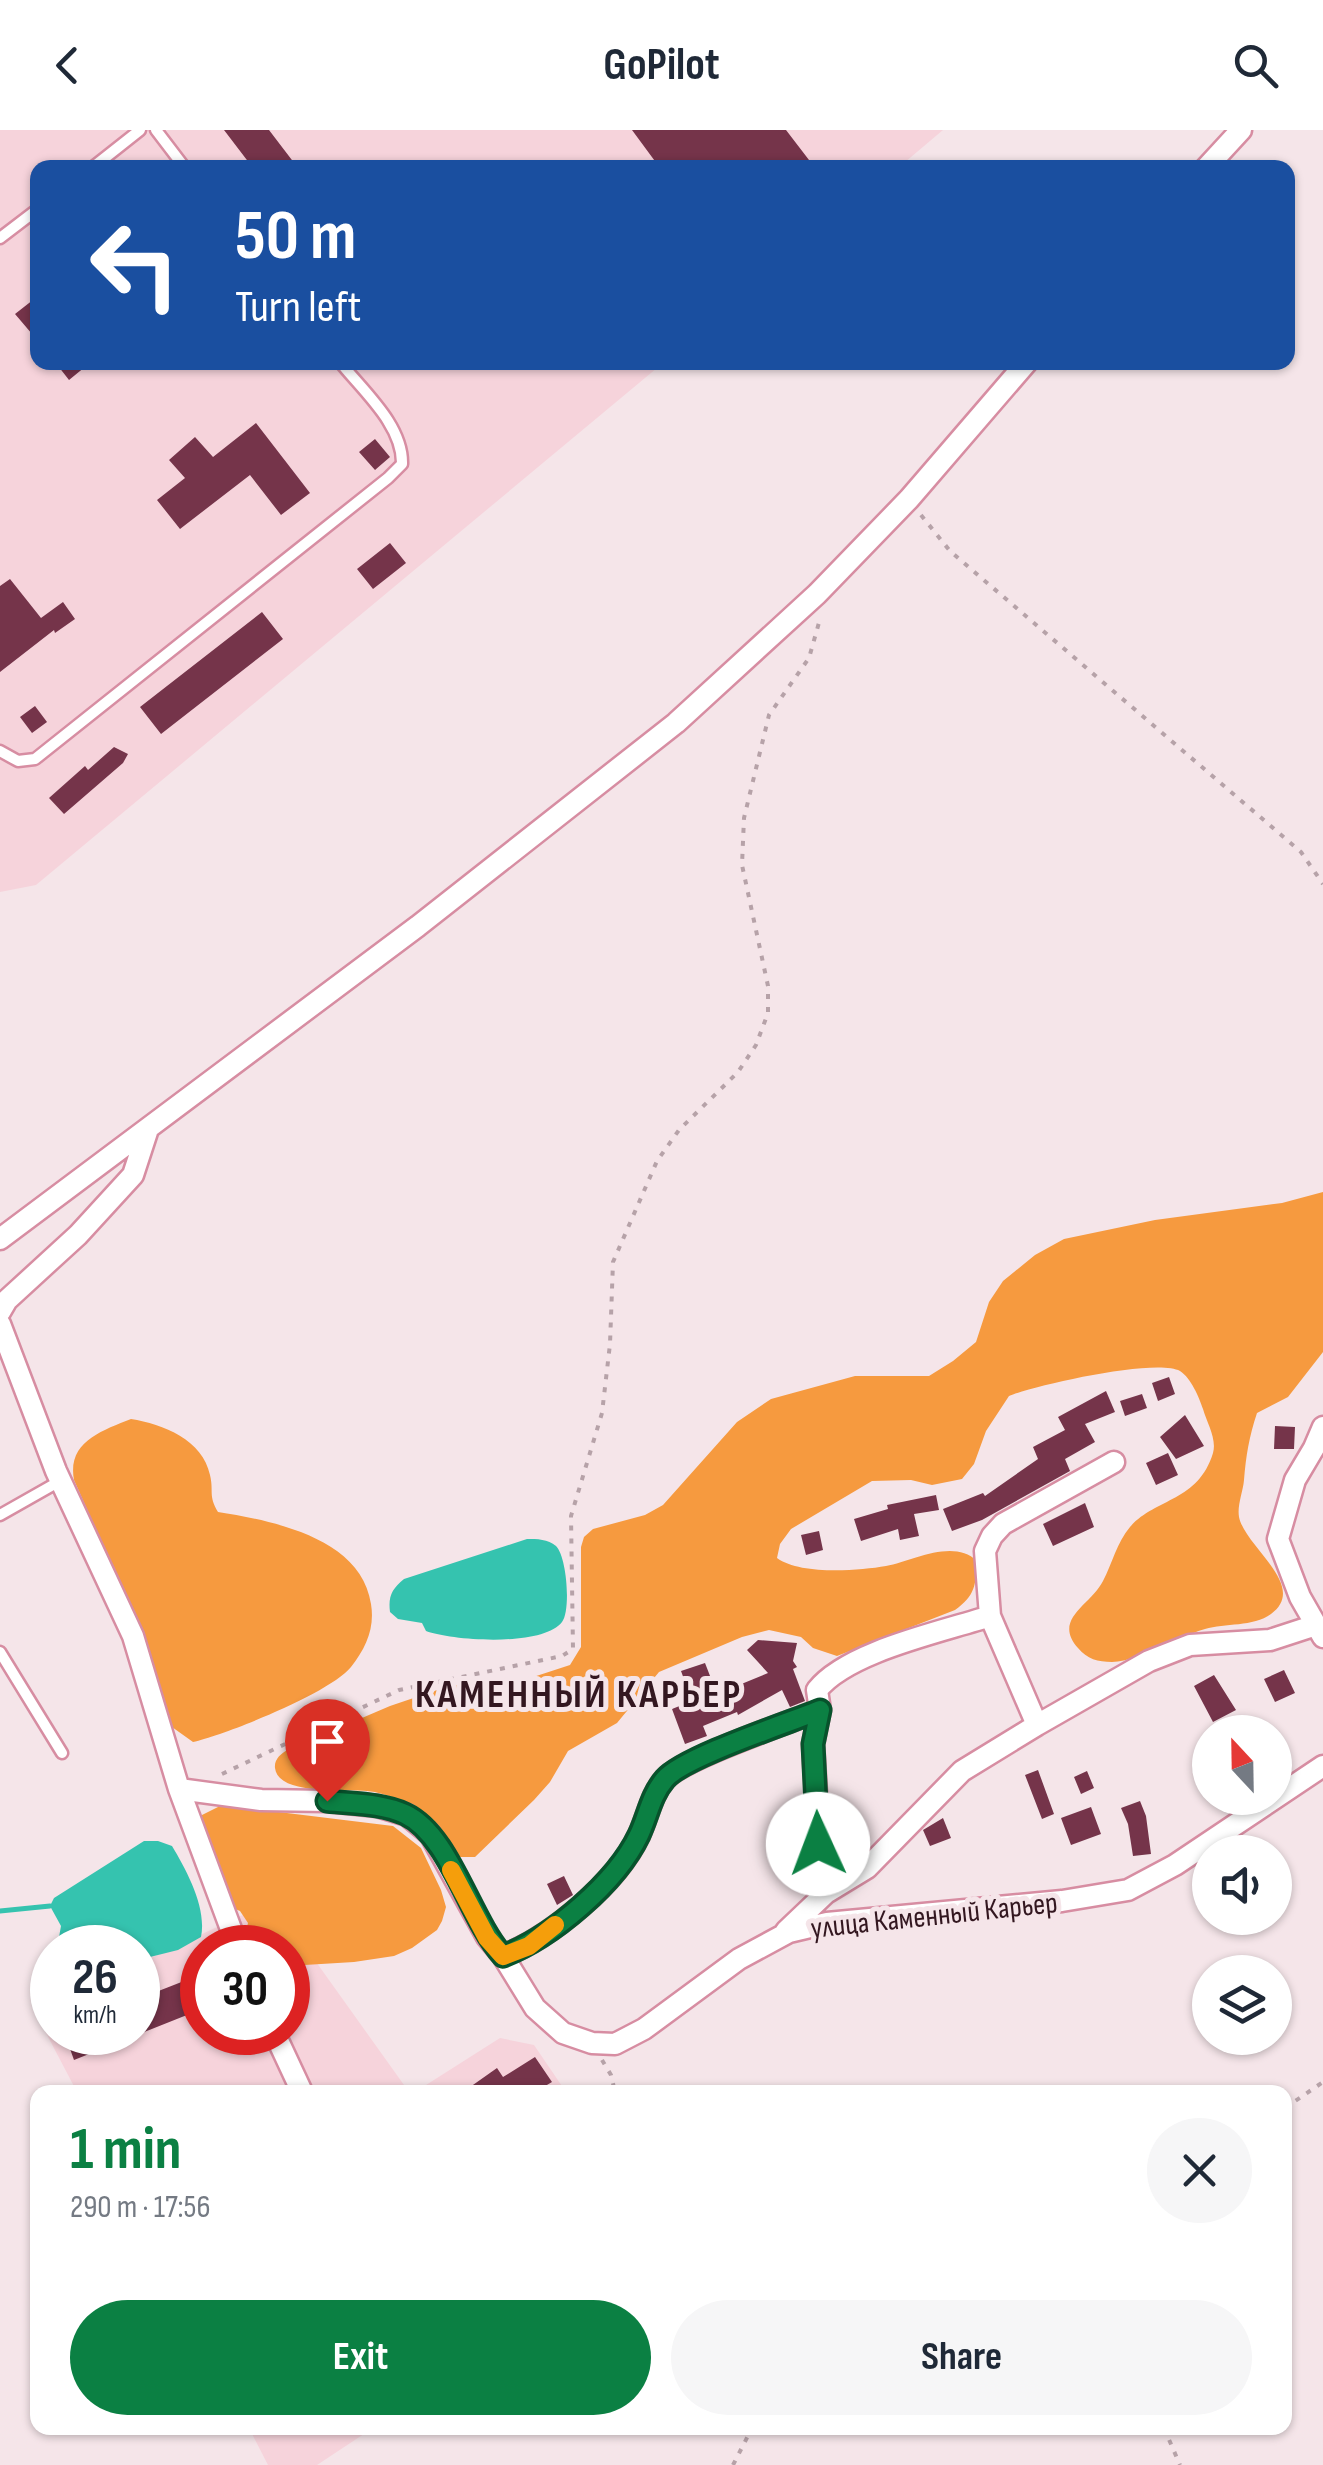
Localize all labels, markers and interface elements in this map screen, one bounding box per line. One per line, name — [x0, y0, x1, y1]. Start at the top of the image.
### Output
icon: back — [40, 38, 95, 93]
text: GoPilot — [603, 38, 720, 93]
icon: search — [1228, 38, 1283, 93]
text: 50 m — [235, 195, 356, 279]
icon: left — [70, 200, 200, 330]
text: Turn left — [235, 280, 361, 335]
district label: КАМЕННЫЙ КАРЬЕР — [415, 1671, 743, 1719]
pin — [285, 1699, 370, 1802]
icon: arrive — [300, 1714, 355, 1769]
north arrow — [1192, 1715, 1292, 1815]
map controls — [1192, 1715, 1292, 2055]
position arrow — [766, 1792, 870, 1896]
button: sound — [1192, 1835, 1292, 1935]
street label: улица Каменный Карьер — [809, 1885, 1059, 1947]
speed limit sign: 30 — [180, 1925, 310, 2055]
text: 26 — [72, 1948, 118, 2008]
button: layers — [1192, 1955, 1292, 2055]
text: km/h — [73, 2000, 117, 2031]
text: 1 min — [70, 2114, 182, 2186]
button: close — [1147, 2118, 1252, 2223]
text: 290 m · 17:56 — [70, 2188, 210, 2227]
button: Exit — [70, 2300, 651, 2415]
button: Share — [671, 2300, 1252, 2415]

